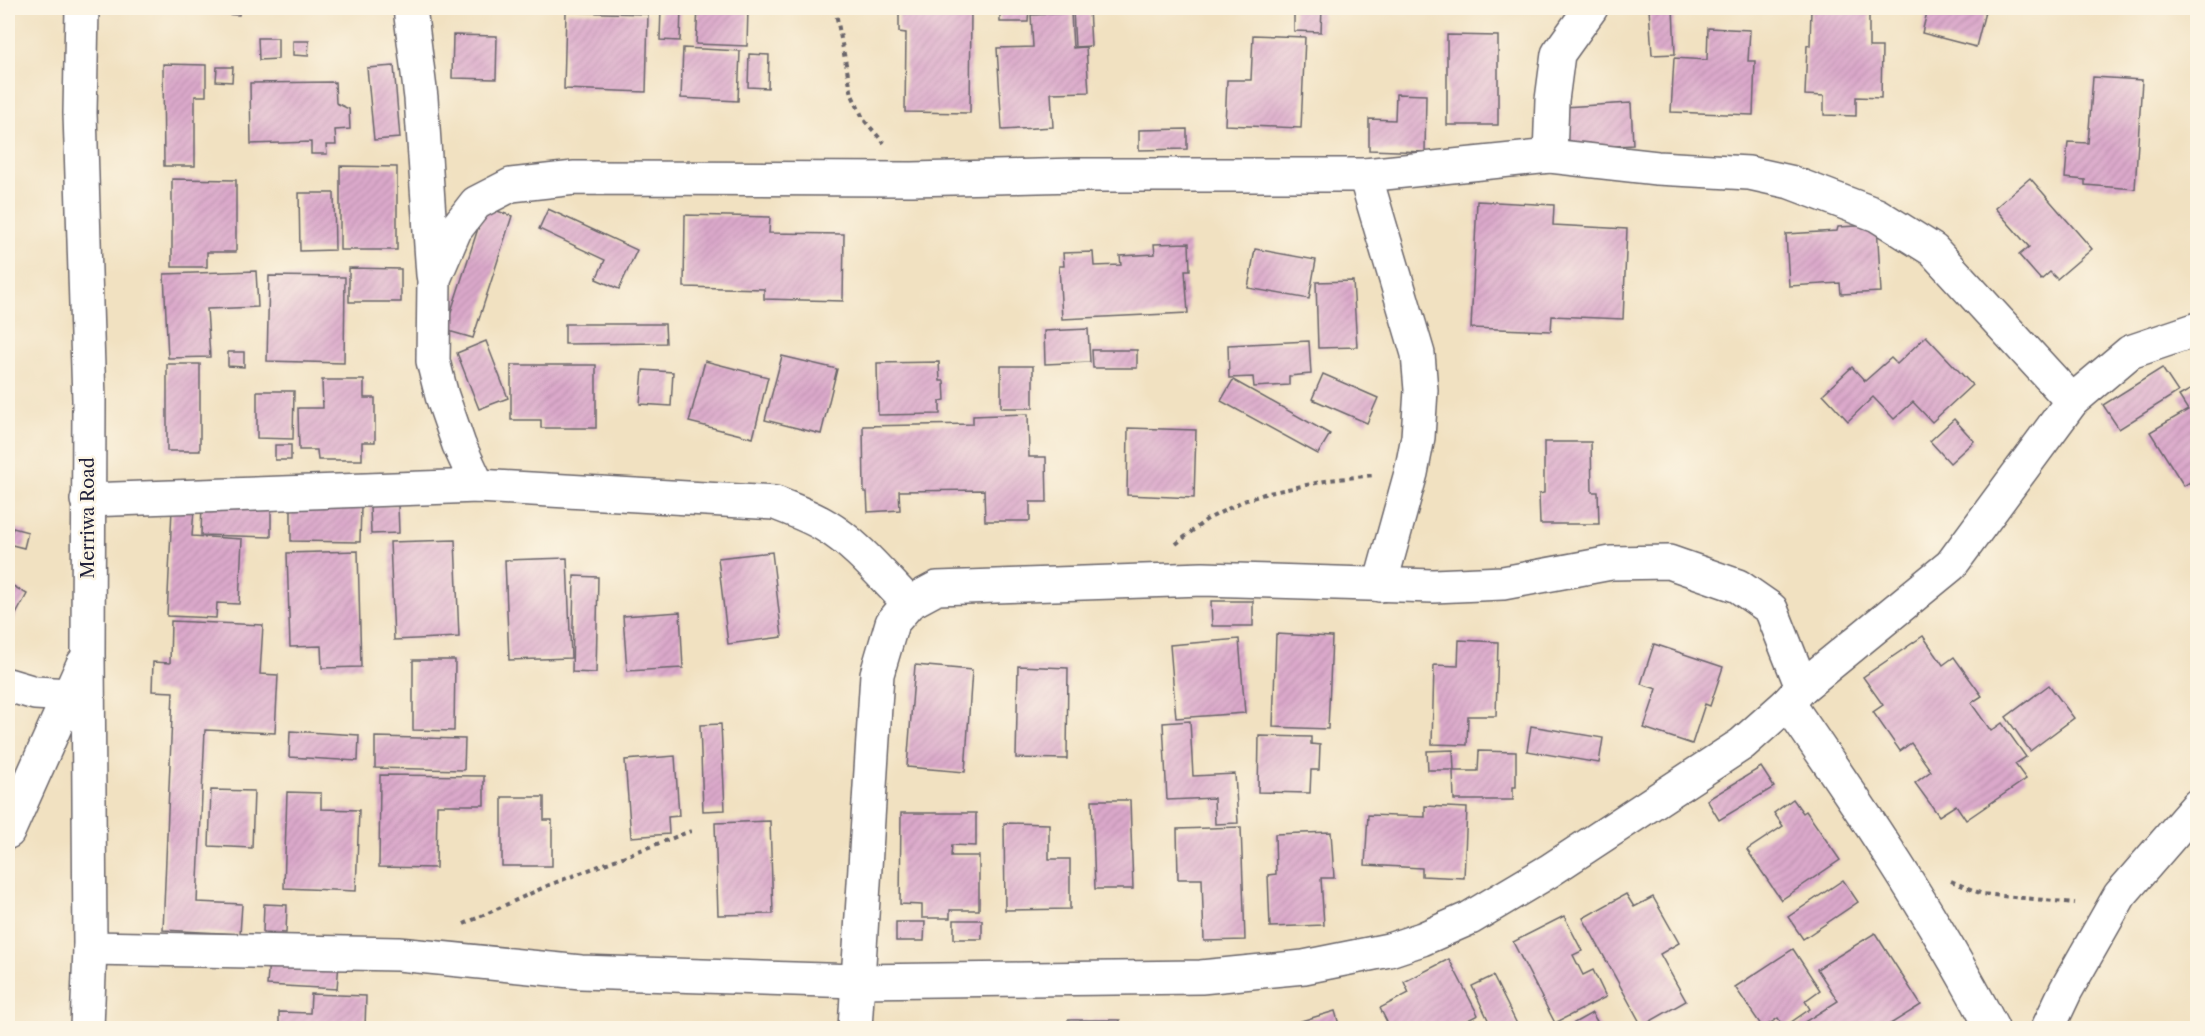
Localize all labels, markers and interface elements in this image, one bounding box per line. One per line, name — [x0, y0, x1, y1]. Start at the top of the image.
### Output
street label: Merriwa Road — [77, 457, 99, 579]

